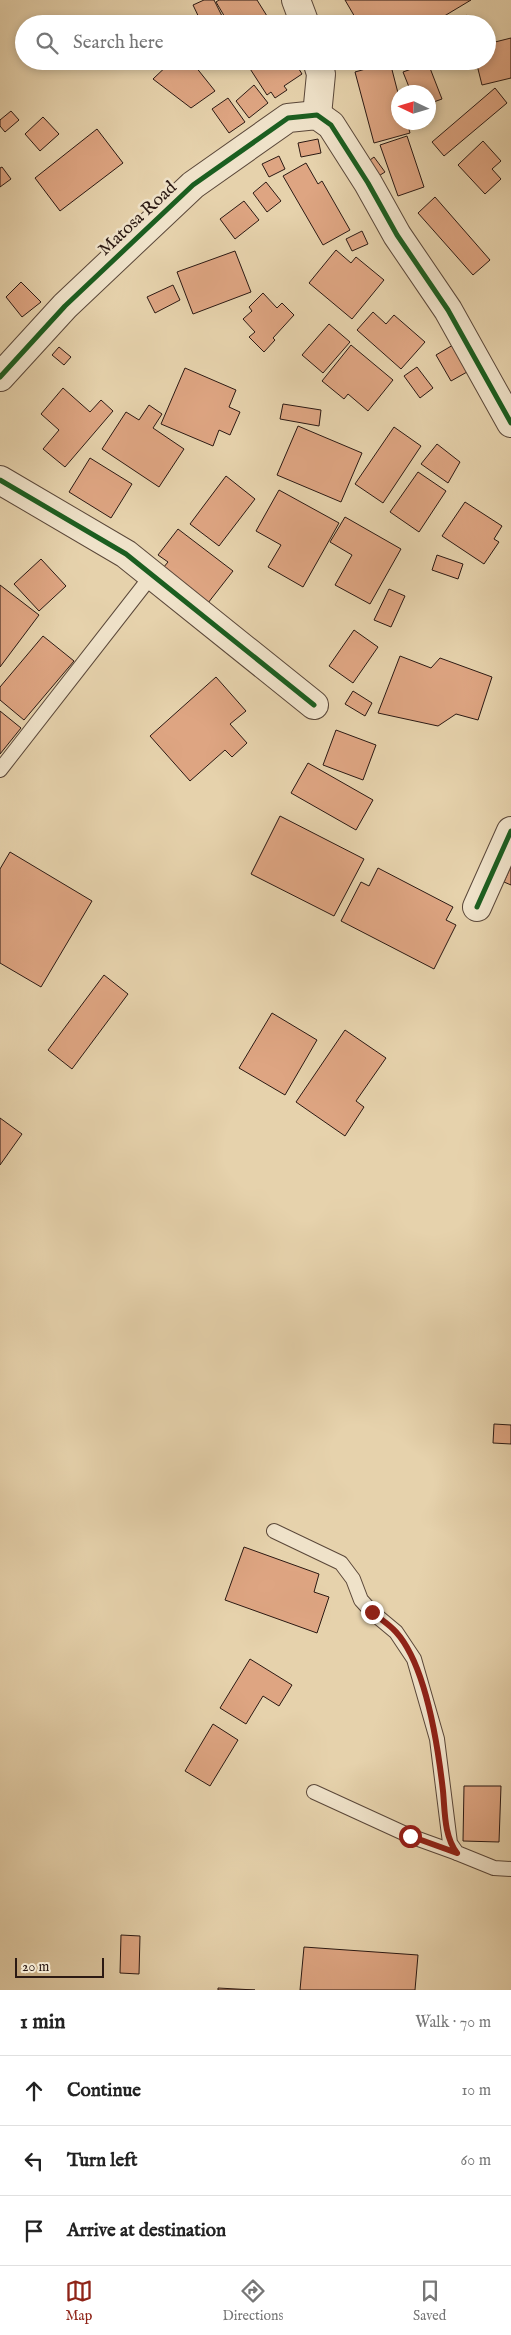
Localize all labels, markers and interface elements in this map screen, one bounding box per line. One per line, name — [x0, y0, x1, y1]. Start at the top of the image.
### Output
search box — [15, 15, 496, 70]
icon: search — [33, 29, 61, 57]
text: Search here — [73, 31, 164, 55]
north arrow — [391, 85, 436, 130]
street label: Matosa Road — [94, 177, 182, 261]
route end — [361, 1601, 384, 1624]
route start — [399, 1825, 422, 1848]
scale bar — [15, 1955, 104, 1978]
text: 20 m — [22, 1958, 49, 1976]
text: 1 min — [20, 2009, 65, 2036]
text: Walk · 70 m — [415, 2013, 491, 2033]
icon: ahead — [20, 2077, 48, 2105]
text: Continue — [67, 2079, 141, 2103]
text: 10 m — [461, 2081, 491, 2101]
icon: left — [20, 2147, 48, 2175]
text: Turn left — [67, 2149, 138, 2173]
text: 60 m — [461, 2151, 491, 2171]
icon: arrive — [20, 2217, 48, 2245]
text: Arrive at destination — [67, 2219, 226, 2243]
tab: Map — [65, 2277, 93, 2325]
tab: Directions — [222, 2277, 283, 2325]
tab: Saved — [413, 2277, 446, 2325]

